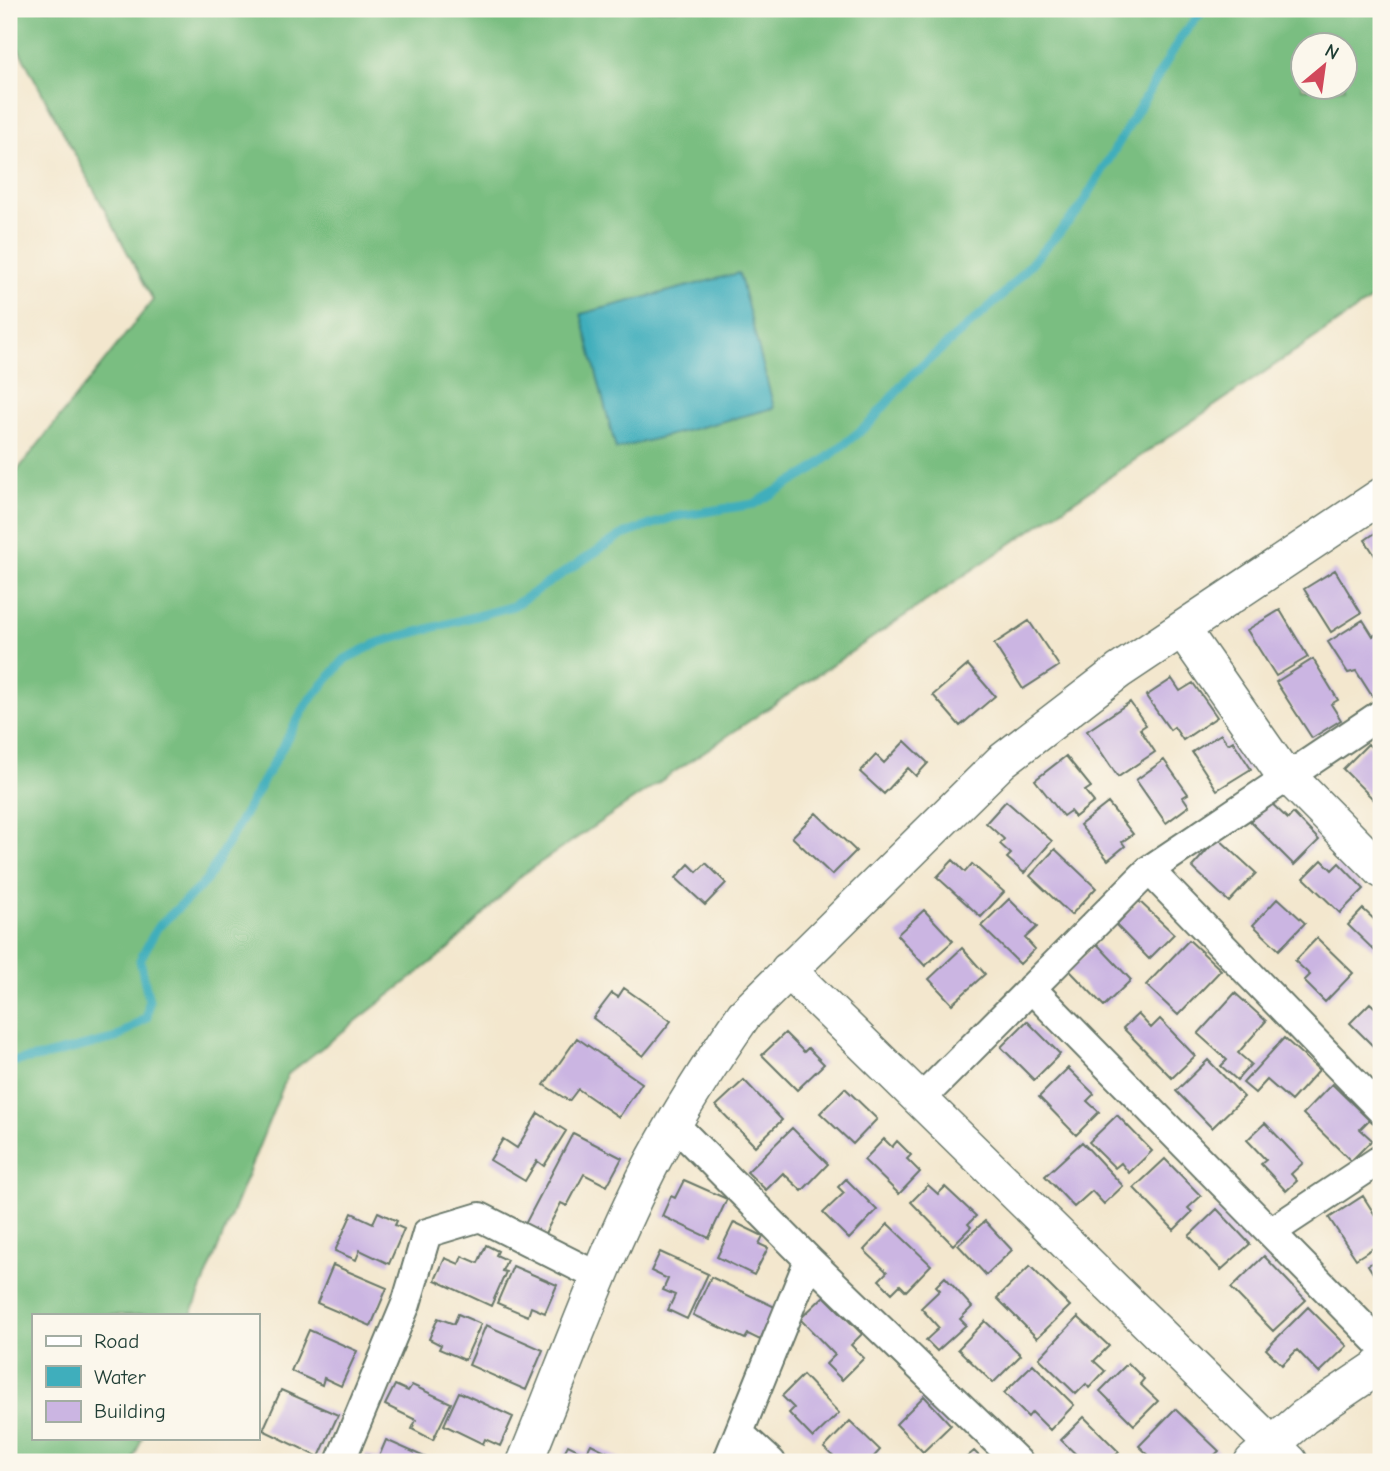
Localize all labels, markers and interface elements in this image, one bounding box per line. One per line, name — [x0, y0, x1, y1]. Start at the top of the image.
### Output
north arrow — [1288, 32, 1358, 102]
text: N — [1321, 39, 1343, 65]
legend — [32, 1314, 259, 1440]
text: Road — [94, 1329, 139, 1353]
text: Water — [94, 1365, 147, 1389]
text: Building — [94, 1399, 166, 1423]

